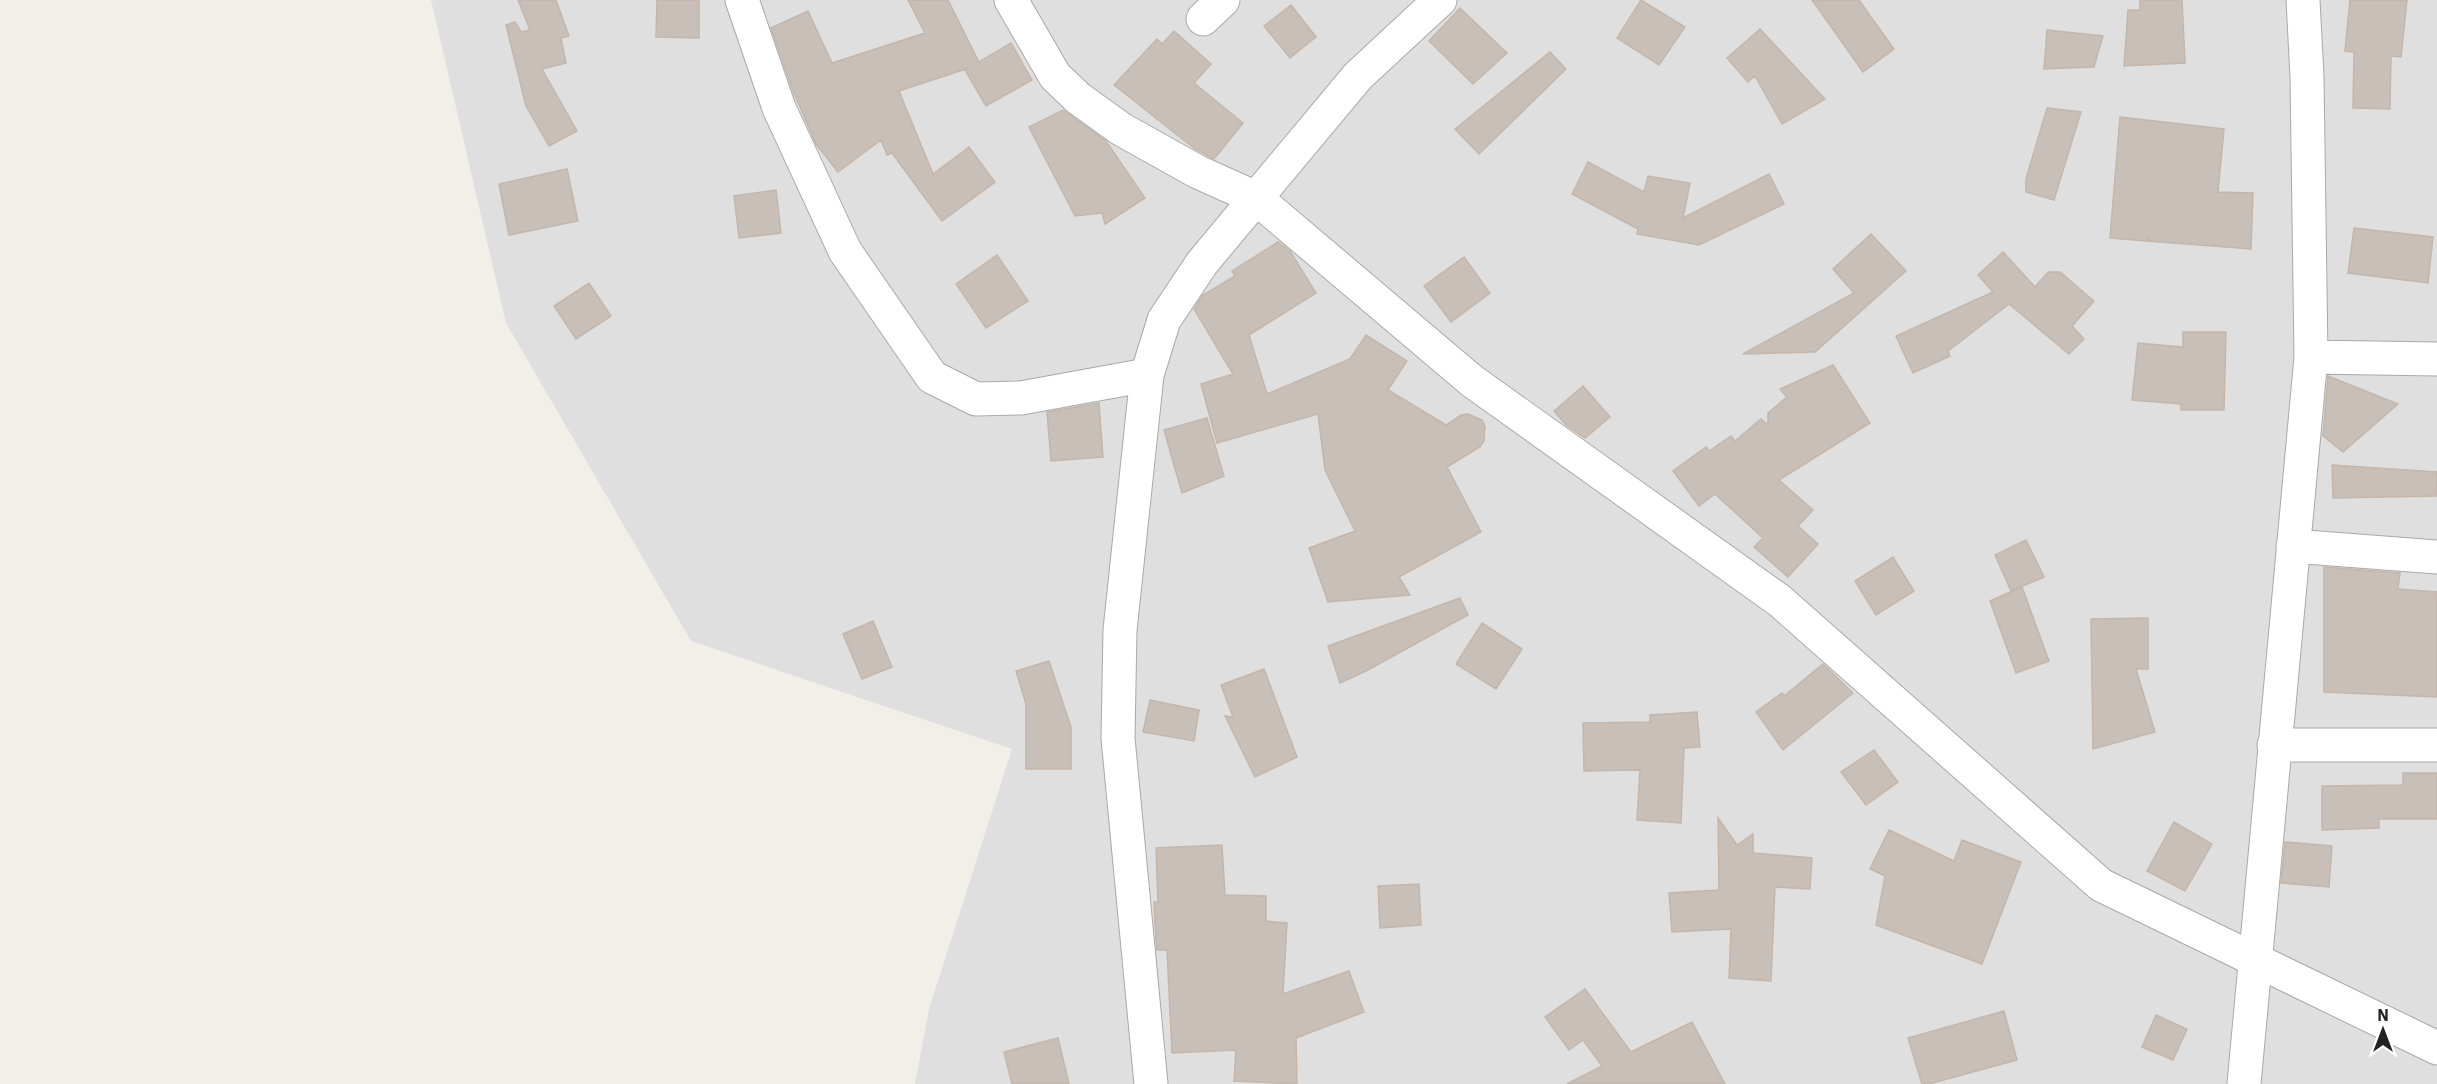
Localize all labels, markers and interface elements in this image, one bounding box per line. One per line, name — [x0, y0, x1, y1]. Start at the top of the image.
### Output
north arrow — [2353, 1000, 2413, 1060]
text: N — [2377, 1005, 2389, 1025]

